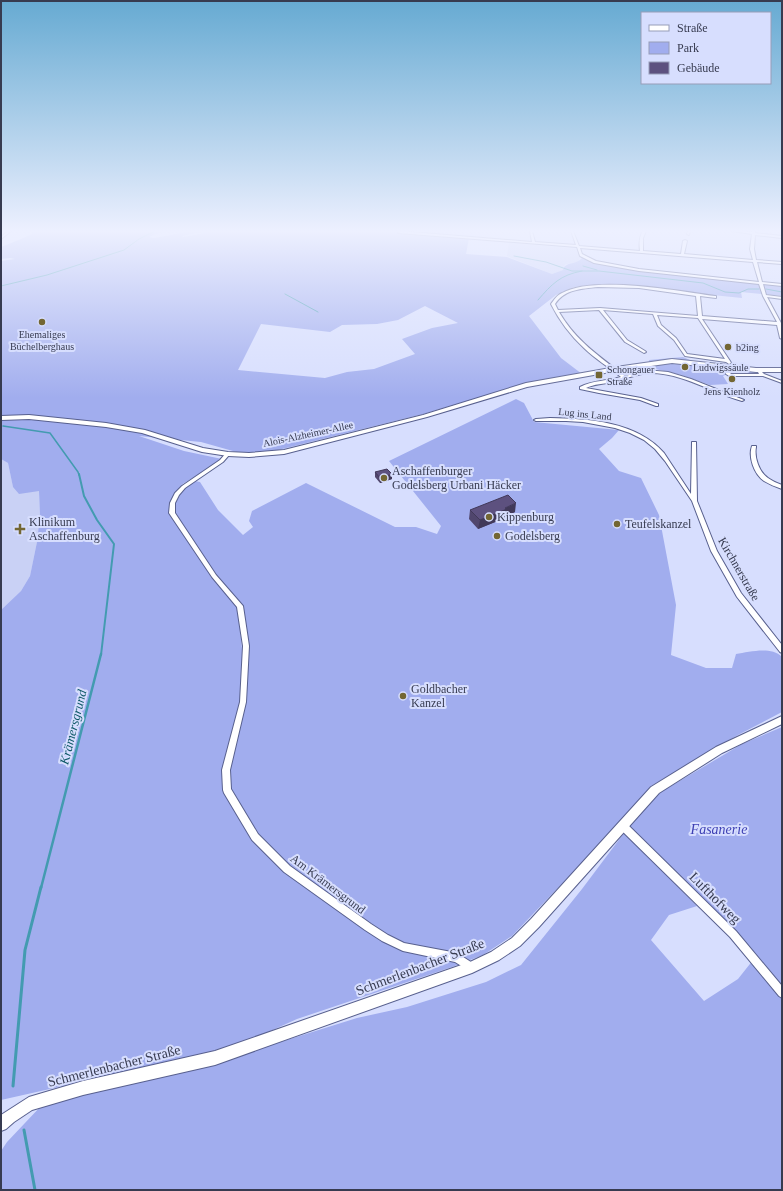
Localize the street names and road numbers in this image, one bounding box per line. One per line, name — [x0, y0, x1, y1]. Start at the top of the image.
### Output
street label: Lug ins Land — [558, 406, 612, 422]
street label: Alois-Alzheimer-Allee — [262, 419, 355, 449]
street label: Kirchnerstraße — [715, 535, 763, 603]
street label: Am Krämersgrund — [288, 851, 368, 917]
street label: Lufthofweg — [686, 869, 744, 927]
street label: Schmerlenbacher Straße — [354, 936, 486, 998]
street label: Schmerlenbacher Straße — [46, 1042, 182, 1090]

